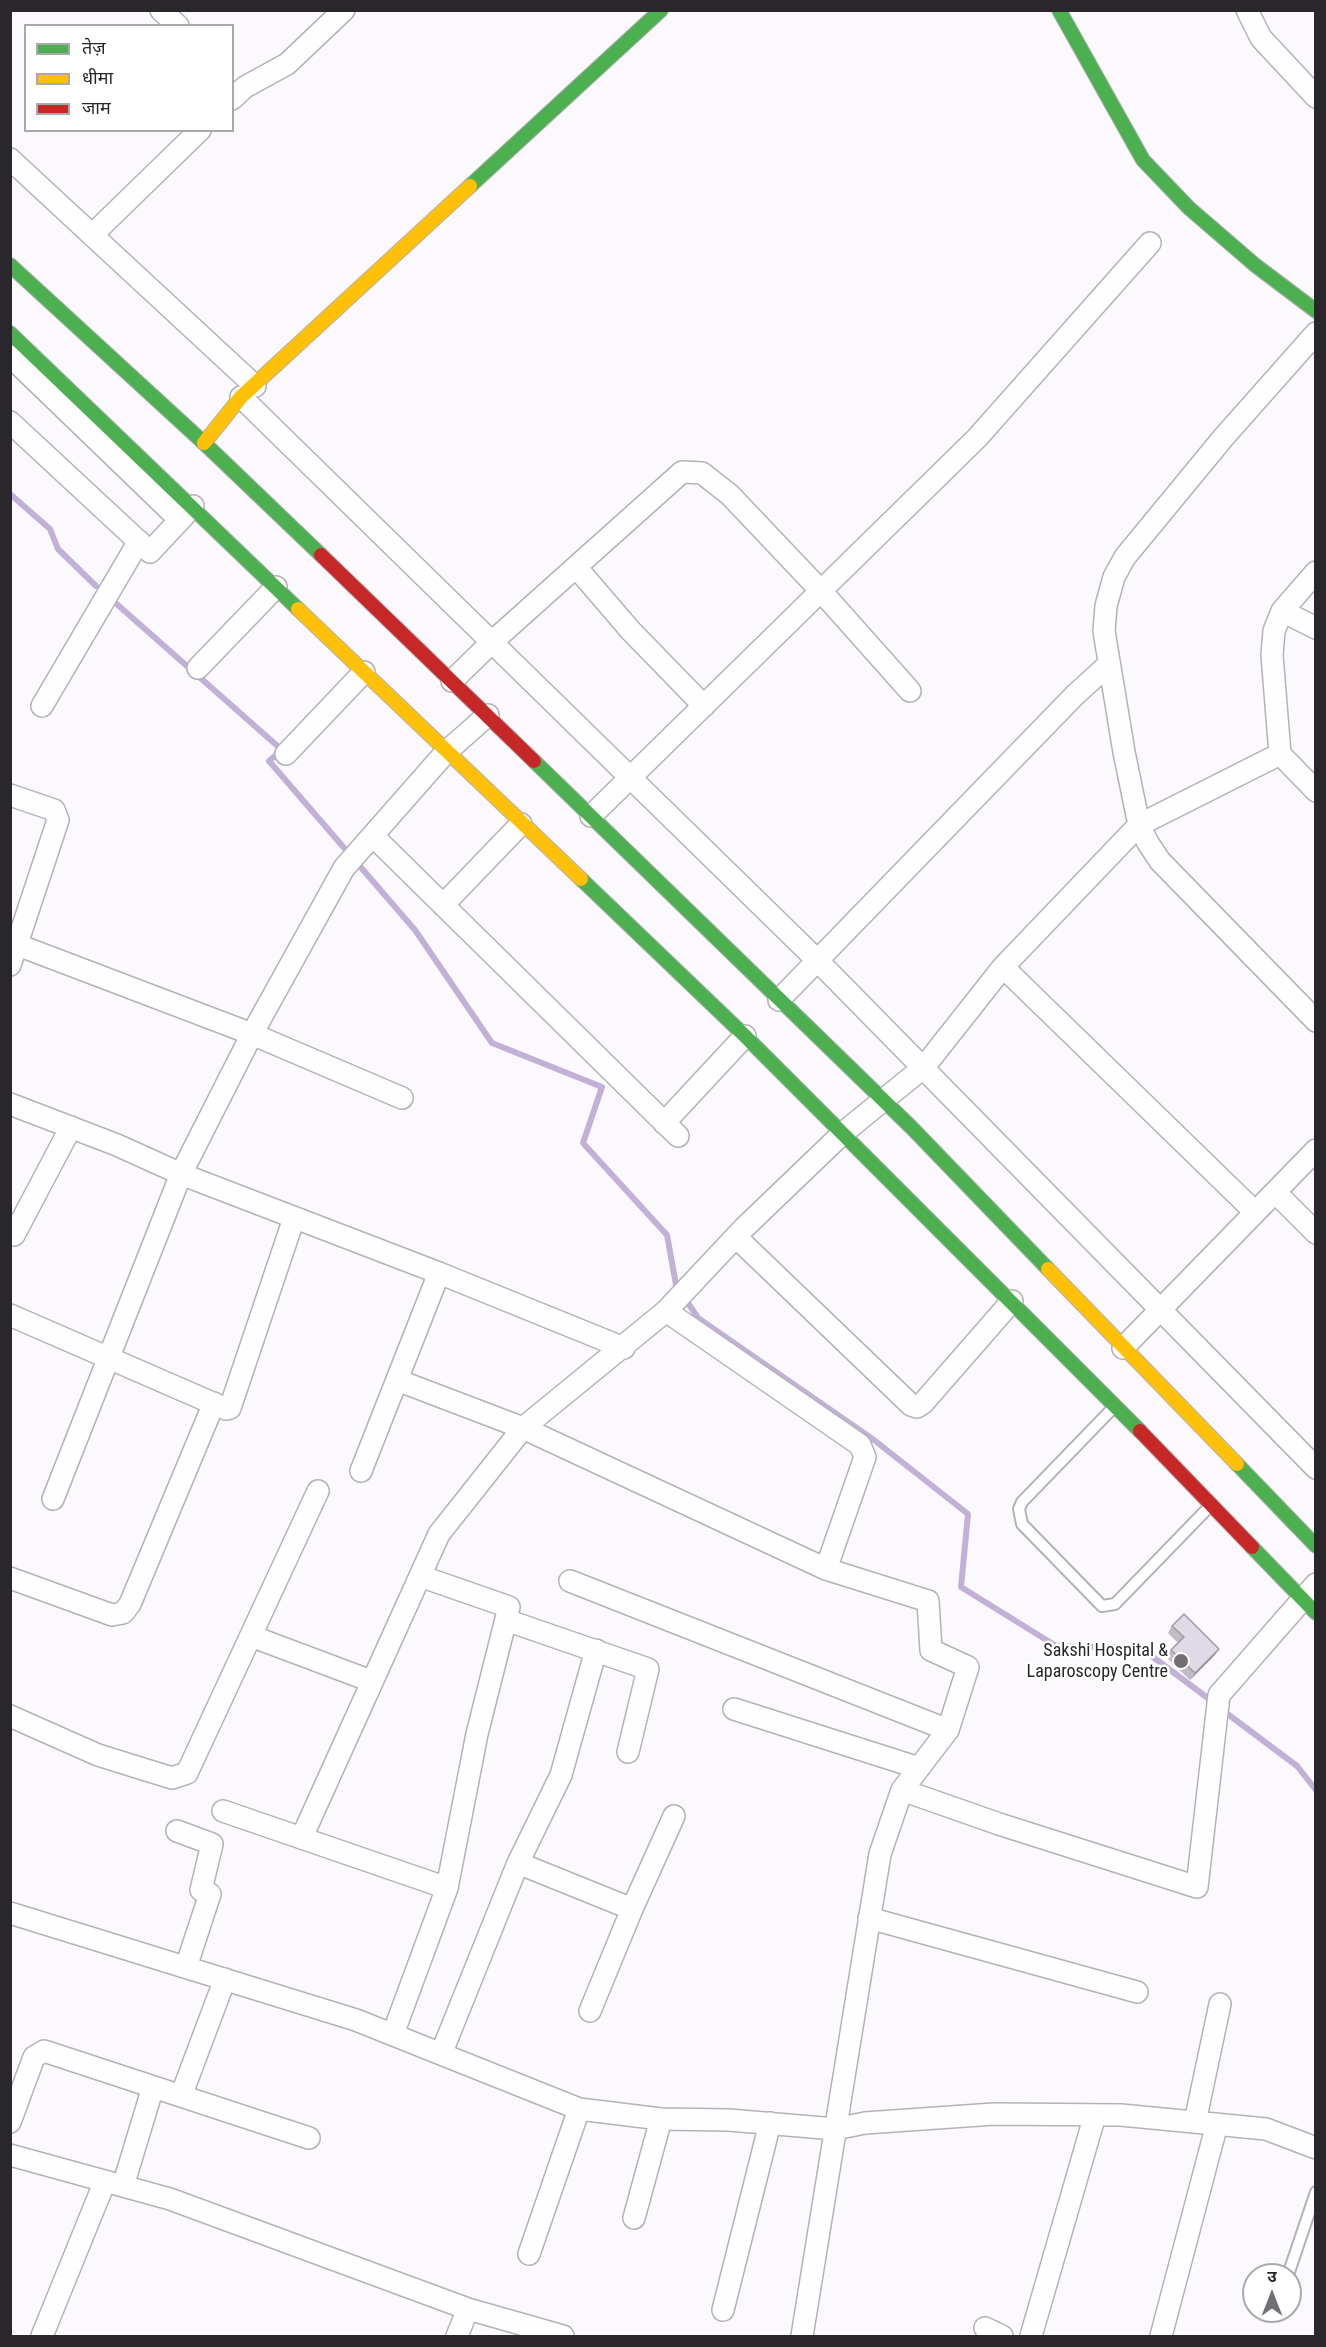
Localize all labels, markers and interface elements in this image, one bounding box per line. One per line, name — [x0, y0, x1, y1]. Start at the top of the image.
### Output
legend — [24, 24, 234, 132]
text: तेज़ — [82, 37, 106, 58]
text: धीमा — [82, 67, 113, 88]
text: जाम — [82, 97, 111, 118]
place label: Sakshi Hospital & Laparoscopy Centre — [1027, 1640, 1168, 1682]
marker: Sakshi Hospital & Laparoscopy Centre — [1172, 1652, 1190, 1670]
north arrow — [1242, 2263, 1302, 2323]
text: उ — [1267, 2267, 1277, 2286]

